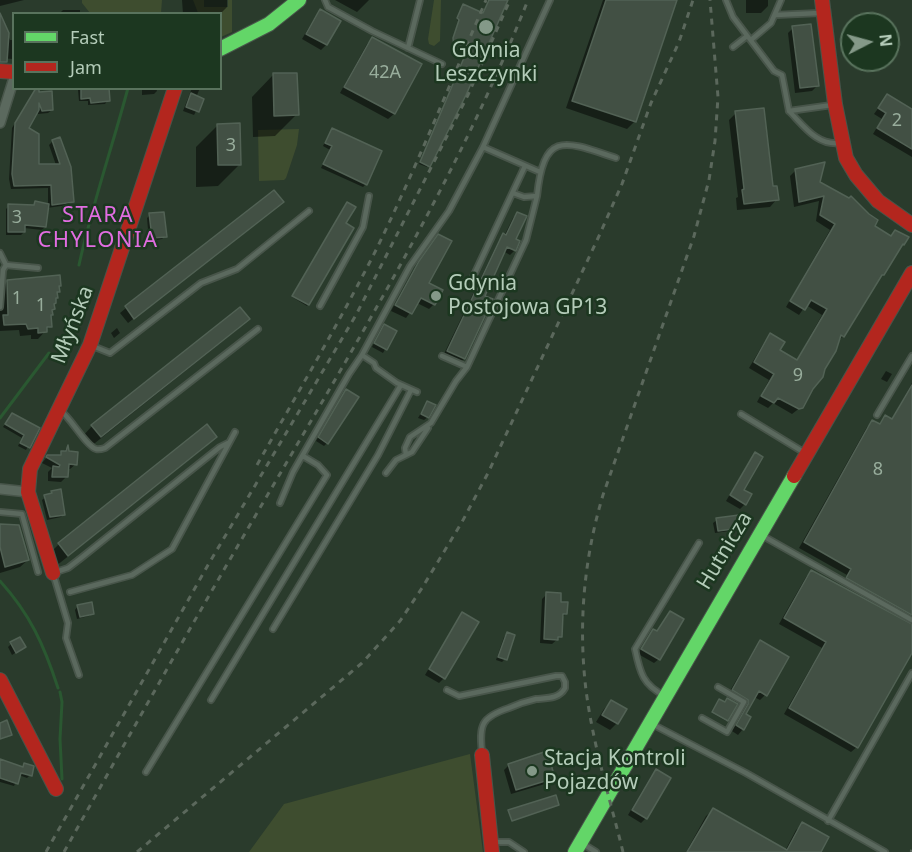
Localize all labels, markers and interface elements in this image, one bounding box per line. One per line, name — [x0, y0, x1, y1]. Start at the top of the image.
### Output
legend — [12, 12, 222, 90]
north arrow — [840, 12, 900, 72]
marker: Gdynia Leszczynki — [477, 18, 495, 36]
text: Fast — [70, 25, 105, 49]
text: N — [874, 33, 898, 48]
place label: Gdynia Leszczynki — [434, 38, 538, 88]
text: Jam — [70, 55, 102, 79]
house number: 42A — [369, 62, 401, 84]
house number: 2 — [892, 110, 902, 132]
house number: 3 — [226, 135, 236, 157]
district label: STARA CHYLONIA — [37, 203, 159, 254]
house number: 3 — [12, 207, 22, 229]
place label: Gdynia Postojowa GP13 — [448, 271, 607, 321]
street label: Młyńska — [47, 283, 99, 367]
house number: 1 — [12, 288, 22, 310]
marker: Gdynia Postojowa GP13 — [429, 289, 443, 303]
house number: 1 — [36, 295, 46, 317]
house number: 9 — [793, 365, 803, 387]
house number: 8 — [873, 459, 883, 481]
street label: Hutnicza — [692, 508, 758, 594]
place label: Stacja Kontroli Pojazdów — [544, 746, 686, 796]
marker: Stacja Kontroli Pojazdów — [525, 764, 539, 778]

